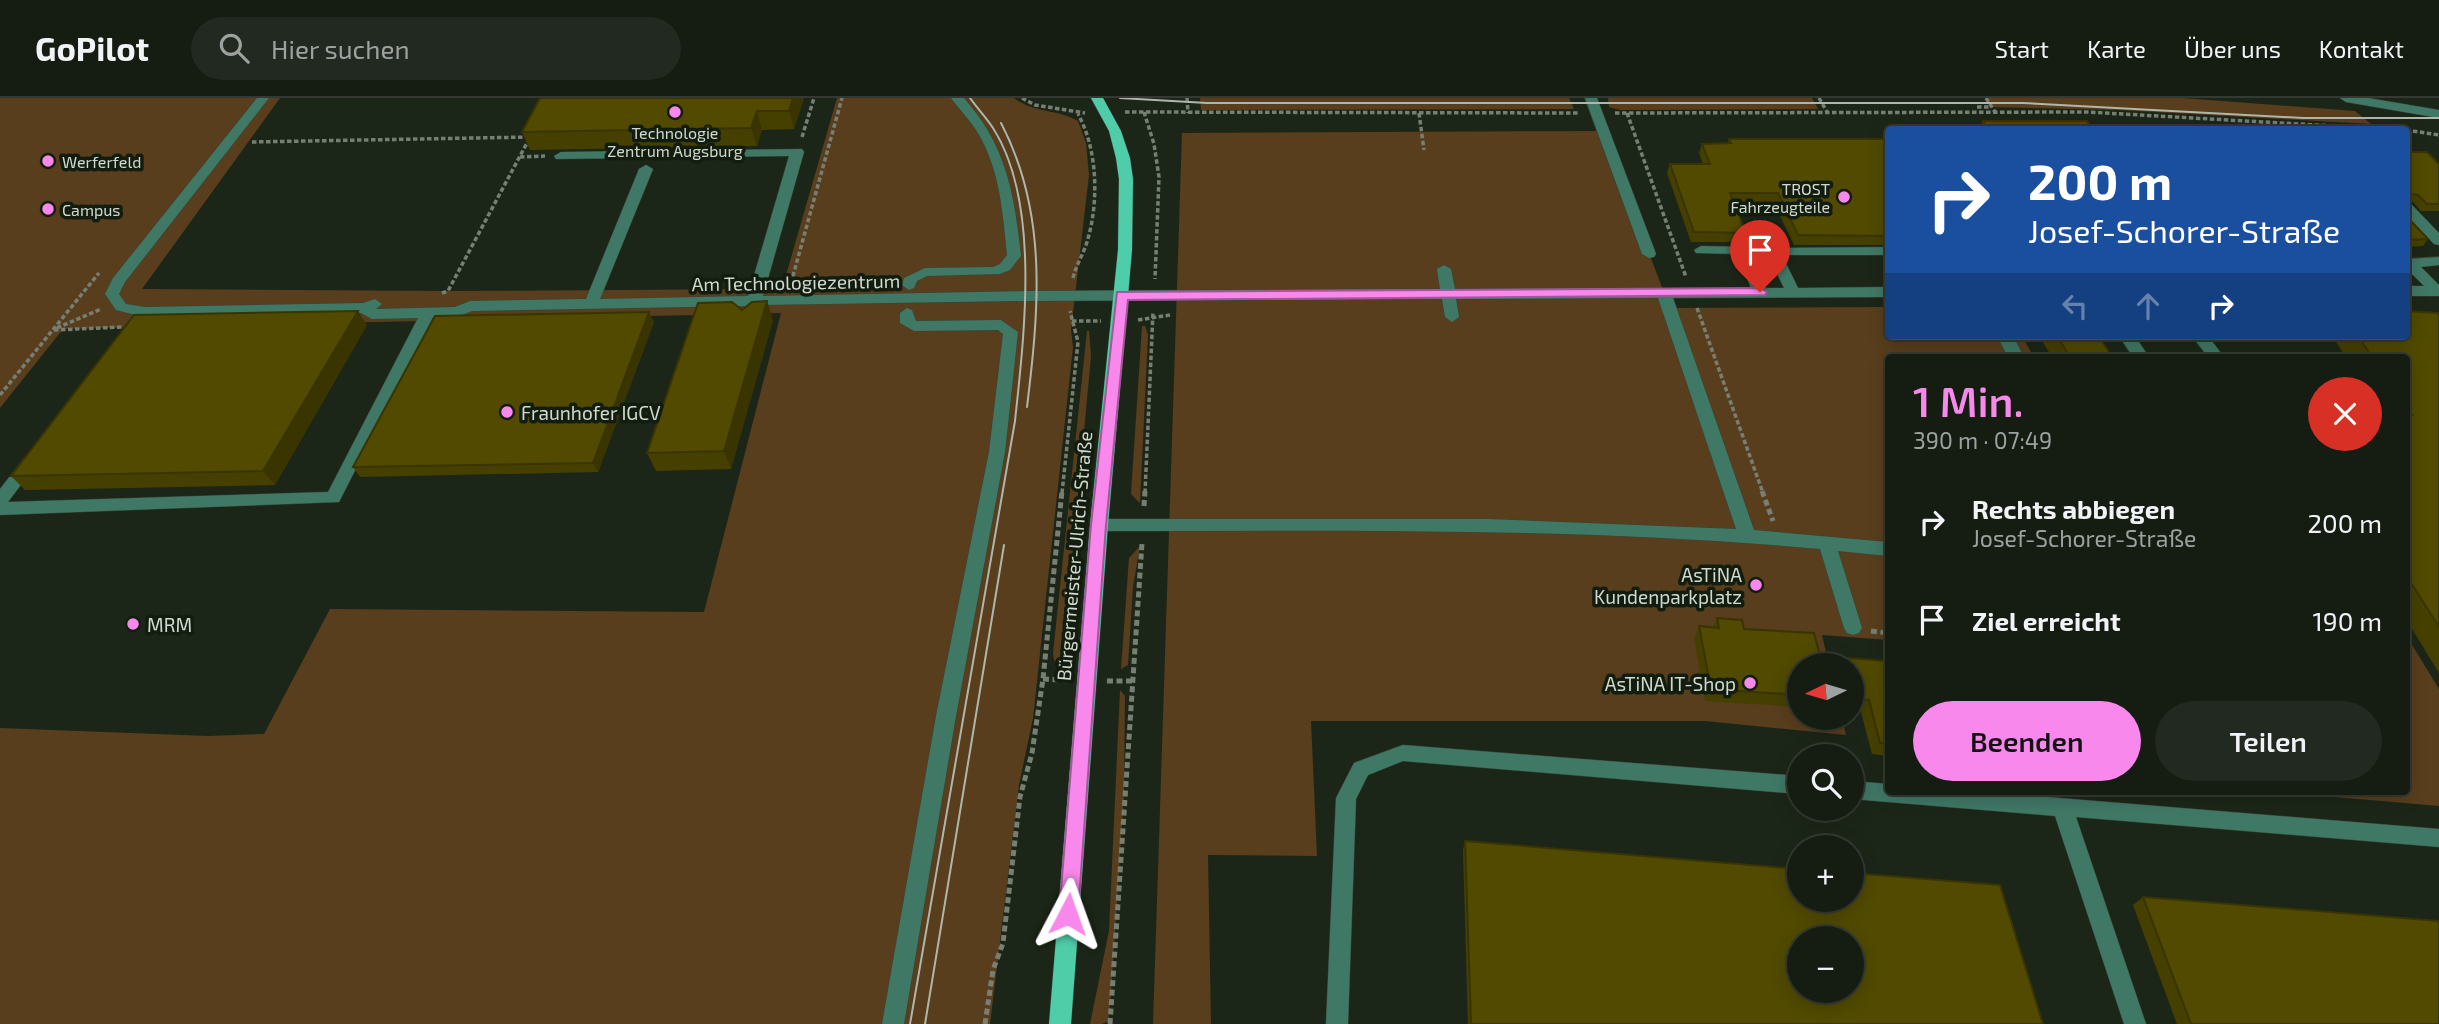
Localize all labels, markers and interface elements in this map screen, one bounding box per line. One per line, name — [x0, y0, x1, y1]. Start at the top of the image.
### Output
search box — [191, 17, 681, 80]
text: GoPilot — [35, 28, 149, 68]
icon: search — [215, 29, 253, 67]
text: Hier suchen — [271, 33, 409, 64]
text: Start — [1995, 34, 2049, 63]
text: Karte — [2087, 34, 2146, 63]
text: Über uns — [2184, 34, 2281, 63]
text: Kontakt — [2319, 34, 2404, 63]
marker: Technologie Zentrum Augsburg — [667, 104, 683, 120]
place label: Technologie Zentrum Augsburg — [607, 123, 743, 160]
text: 200 m — [2028, 151, 2172, 210]
place label: Werferfeld — [62, 152, 141, 171]
marker: Werferfeld — [40, 153, 56, 169]
icon: right — [1913, 154, 2004, 245]
place label: TROST Fahrzeugteile — [1730, 179, 1830, 216]
marker: TROST Fahrzeugteile — [1836, 189, 1852, 205]
place label: Campus — [62, 200, 120, 219]
marker: Campus — [40, 201, 56, 217]
text: Josef-Schorer-Straße — [2028, 211, 2340, 249]
pin — [1730, 220, 1790, 292]
icon: arrive — [1741, 231, 1779, 269]
street label: Am Technologiezentrum — [691, 269, 901, 295]
icon: left — [2056, 287, 2094, 325]
icon: ahead — [2129, 287, 2167, 325]
icon: right — [2202, 287, 2240, 325]
text: 1 Min. — [1913, 375, 2024, 425]
button: close — [2308, 377, 2382, 451]
place label: Fraunhofer IGCV — [521, 401, 661, 424]
marker: Fraunhofer IGCV — [499, 404, 515, 420]
text: 390 m · 07:49 — [1913, 426, 2052, 454]
street label: Bürgermeister-Ulrich-Straße — [1052, 430, 1096, 682]
text: Rechts abbiegen — [1972, 493, 2175, 524]
icon: right — [1913, 503, 1951, 541]
text: 200 m — [2307, 507, 2382, 538]
text: Josef-Schorer-Straße — [1972, 524, 2196, 552]
place label: AsTiNA Kundenparkplatz — [1594, 563, 1742, 608]
marker: AsTiNA Kundenparkplatz — [1748, 577, 1764, 593]
icon: arrive — [1913, 601, 1951, 639]
text: Ziel erreicht — [1972, 605, 2121, 636]
text: 190 m — [2313, 605, 2382, 636]
place label: MRM — [147, 613, 192, 636]
marker: MRM — [125, 616, 141, 632]
north arrow — [1787, 653, 1864, 730]
map controls — [1787, 653, 1864, 1003]
place label: AsTiNA IT-Shop — [1605, 672, 1736, 695]
marker: AsTiNA IT-Shop — [1742, 675, 1758, 691]
button: Beenden — [1913, 701, 2141, 781]
button: Teilen — [2155, 701, 2382, 781]
button: search — [1787, 744, 1864, 821]
button: + — [1787, 835, 1864, 912]
position arrow — [1031, 877, 1105, 951]
button: − — [1787, 926, 1864, 1003]

